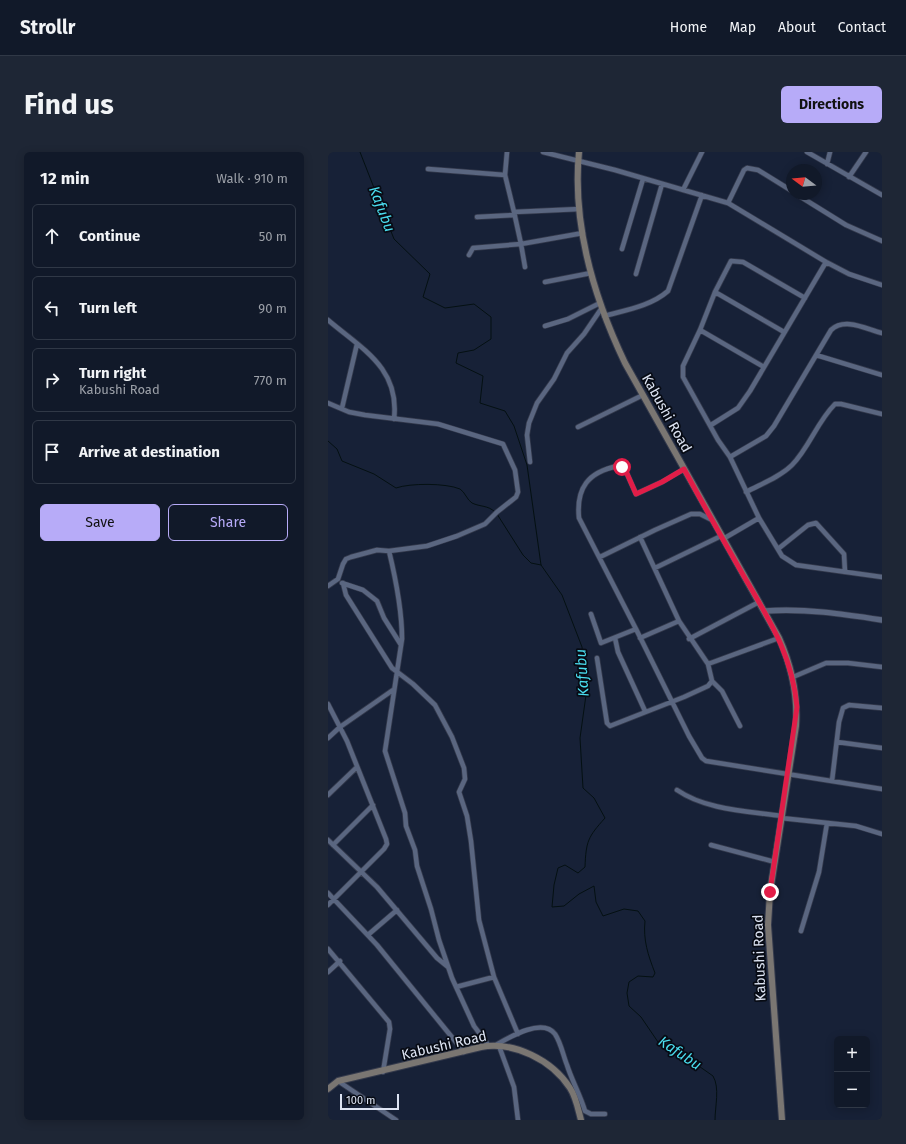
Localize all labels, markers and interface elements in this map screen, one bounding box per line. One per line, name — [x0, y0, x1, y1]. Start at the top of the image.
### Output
text: Strollr — [20, 16, 75, 39]
text: Home — [670, 19, 707, 36]
text: Map — [729, 19, 756, 36]
text: About — [778, 19, 816, 36]
text: Contact — [838, 19, 886, 36]
button: Directions — [781, 86, 882, 123]
text: Find us — [24, 88, 114, 121]
north arrow — [786, 164, 822, 200]
text: 12 min — [40, 168, 90, 189]
text: Walk · 910 m — [216, 171, 288, 186]
water label: Kafubu — [365, 183, 399, 235]
icon: ahead — [41, 225, 63, 247]
text: Continue — [79, 227, 140, 245]
text: 50 m — [259, 229, 287, 244]
icon: left — [41, 297, 63, 319]
text: Turn left — [79, 299, 137, 317]
text: 90 m — [258, 301, 287, 316]
text: Turn right — [79, 364, 146, 382]
icon: right — [41, 369, 63, 391]
street label: Kabushi Road — [638, 371, 695, 455]
text: 770 m — [254, 373, 287, 388]
text: Kabushi Road — [79, 382, 160, 397]
icon: arrive — [41, 441, 63, 463]
text: Arrive at destination — [79, 443, 220, 461]
route start — [613, 458, 631, 476]
button: Save — [40, 504, 160, 541]
button: Share — [168, 504, 288, 541]
water label: Kafubu — [571, 648, 593, 698]
route end — [761, 883, 779, 901]
street label: Kabushi Road — [749, 914, 770, 1002]
street label: Kabushi Road — [400, 1027, 488, 1064]
water label: Kafubu — [655, 1032, 705, 1074]
map controls — [834, 1036, 870, 1108]
button: + — [834, 1036, 870, 1072]
button: − — [834, 1072, 870, 1108]
scale bar — [340, 1092, 399, 1111]
text: 100 m — [346, 1094, 375, 1107]

